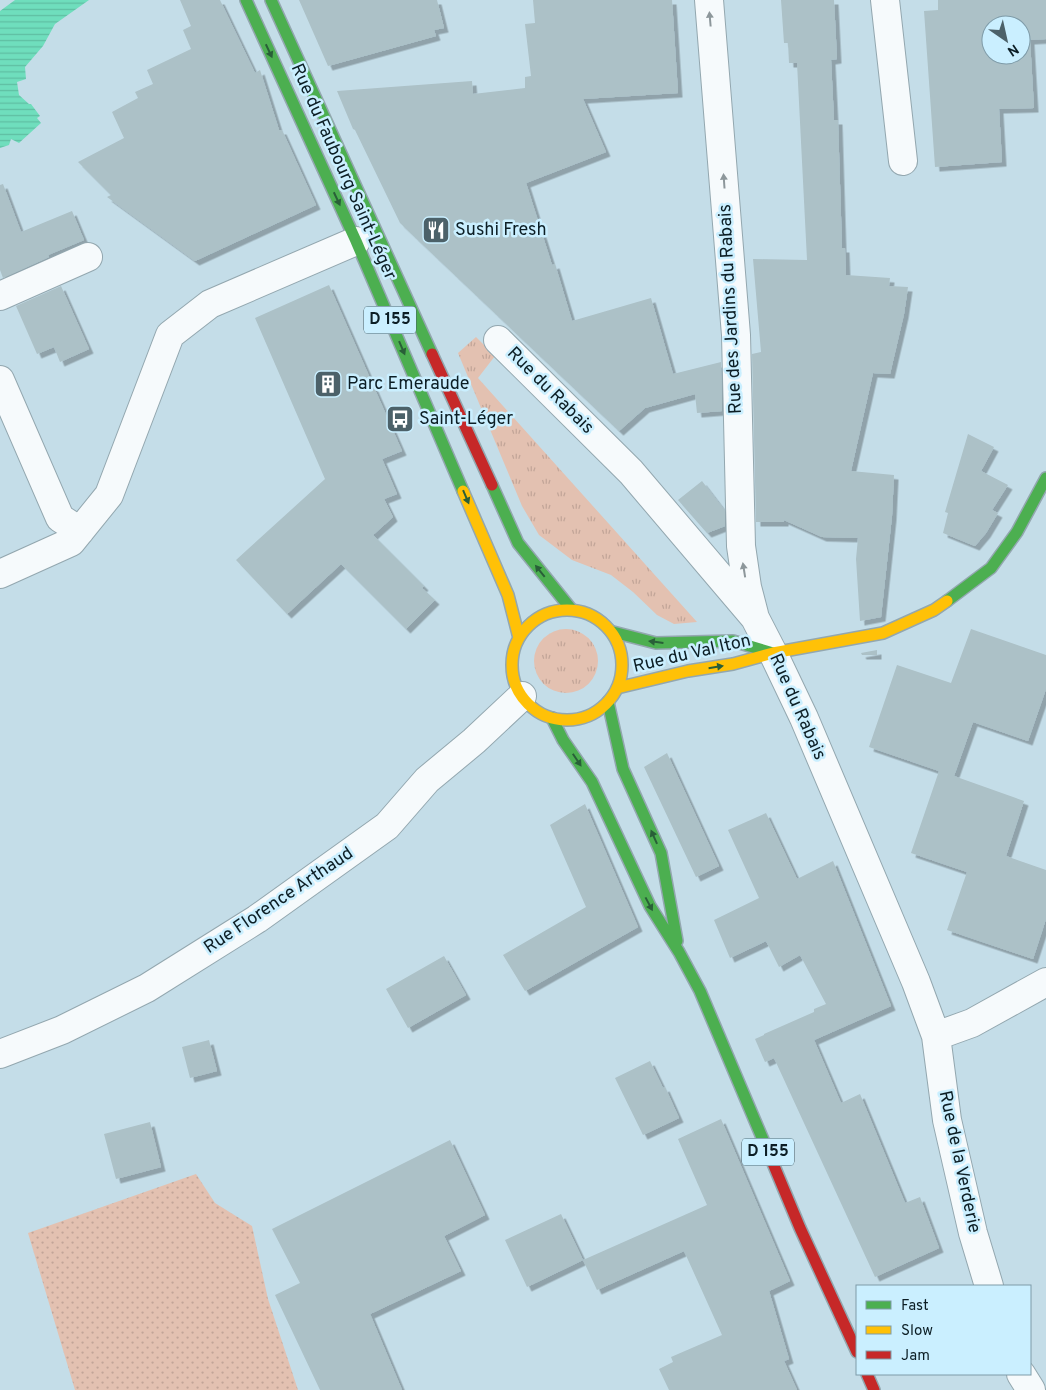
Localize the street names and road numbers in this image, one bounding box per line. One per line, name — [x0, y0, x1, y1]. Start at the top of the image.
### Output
street label: Rue du Faubourg Saint-Léger — [285, 60, 401, 284]
street label: Rue des Jardins du Rabais — [714, 203, 748, 415]
road number: D 155 — [364, 306, 416, 334]
street label: Rue du Rabais — [501, 342, 599, 440]
street label: Rue du Val Iton — [631, 629, 753, 679]
street label: Rue du Rabais — [763, 650, 831, 764]
street label: Rue Florence Arthaud — [200, 842, 358, 960]
street label: Rue de la Verderie — [933, 1089, 985, 1235]
road number: D 155 — [742, 1138, 794, 1166]

